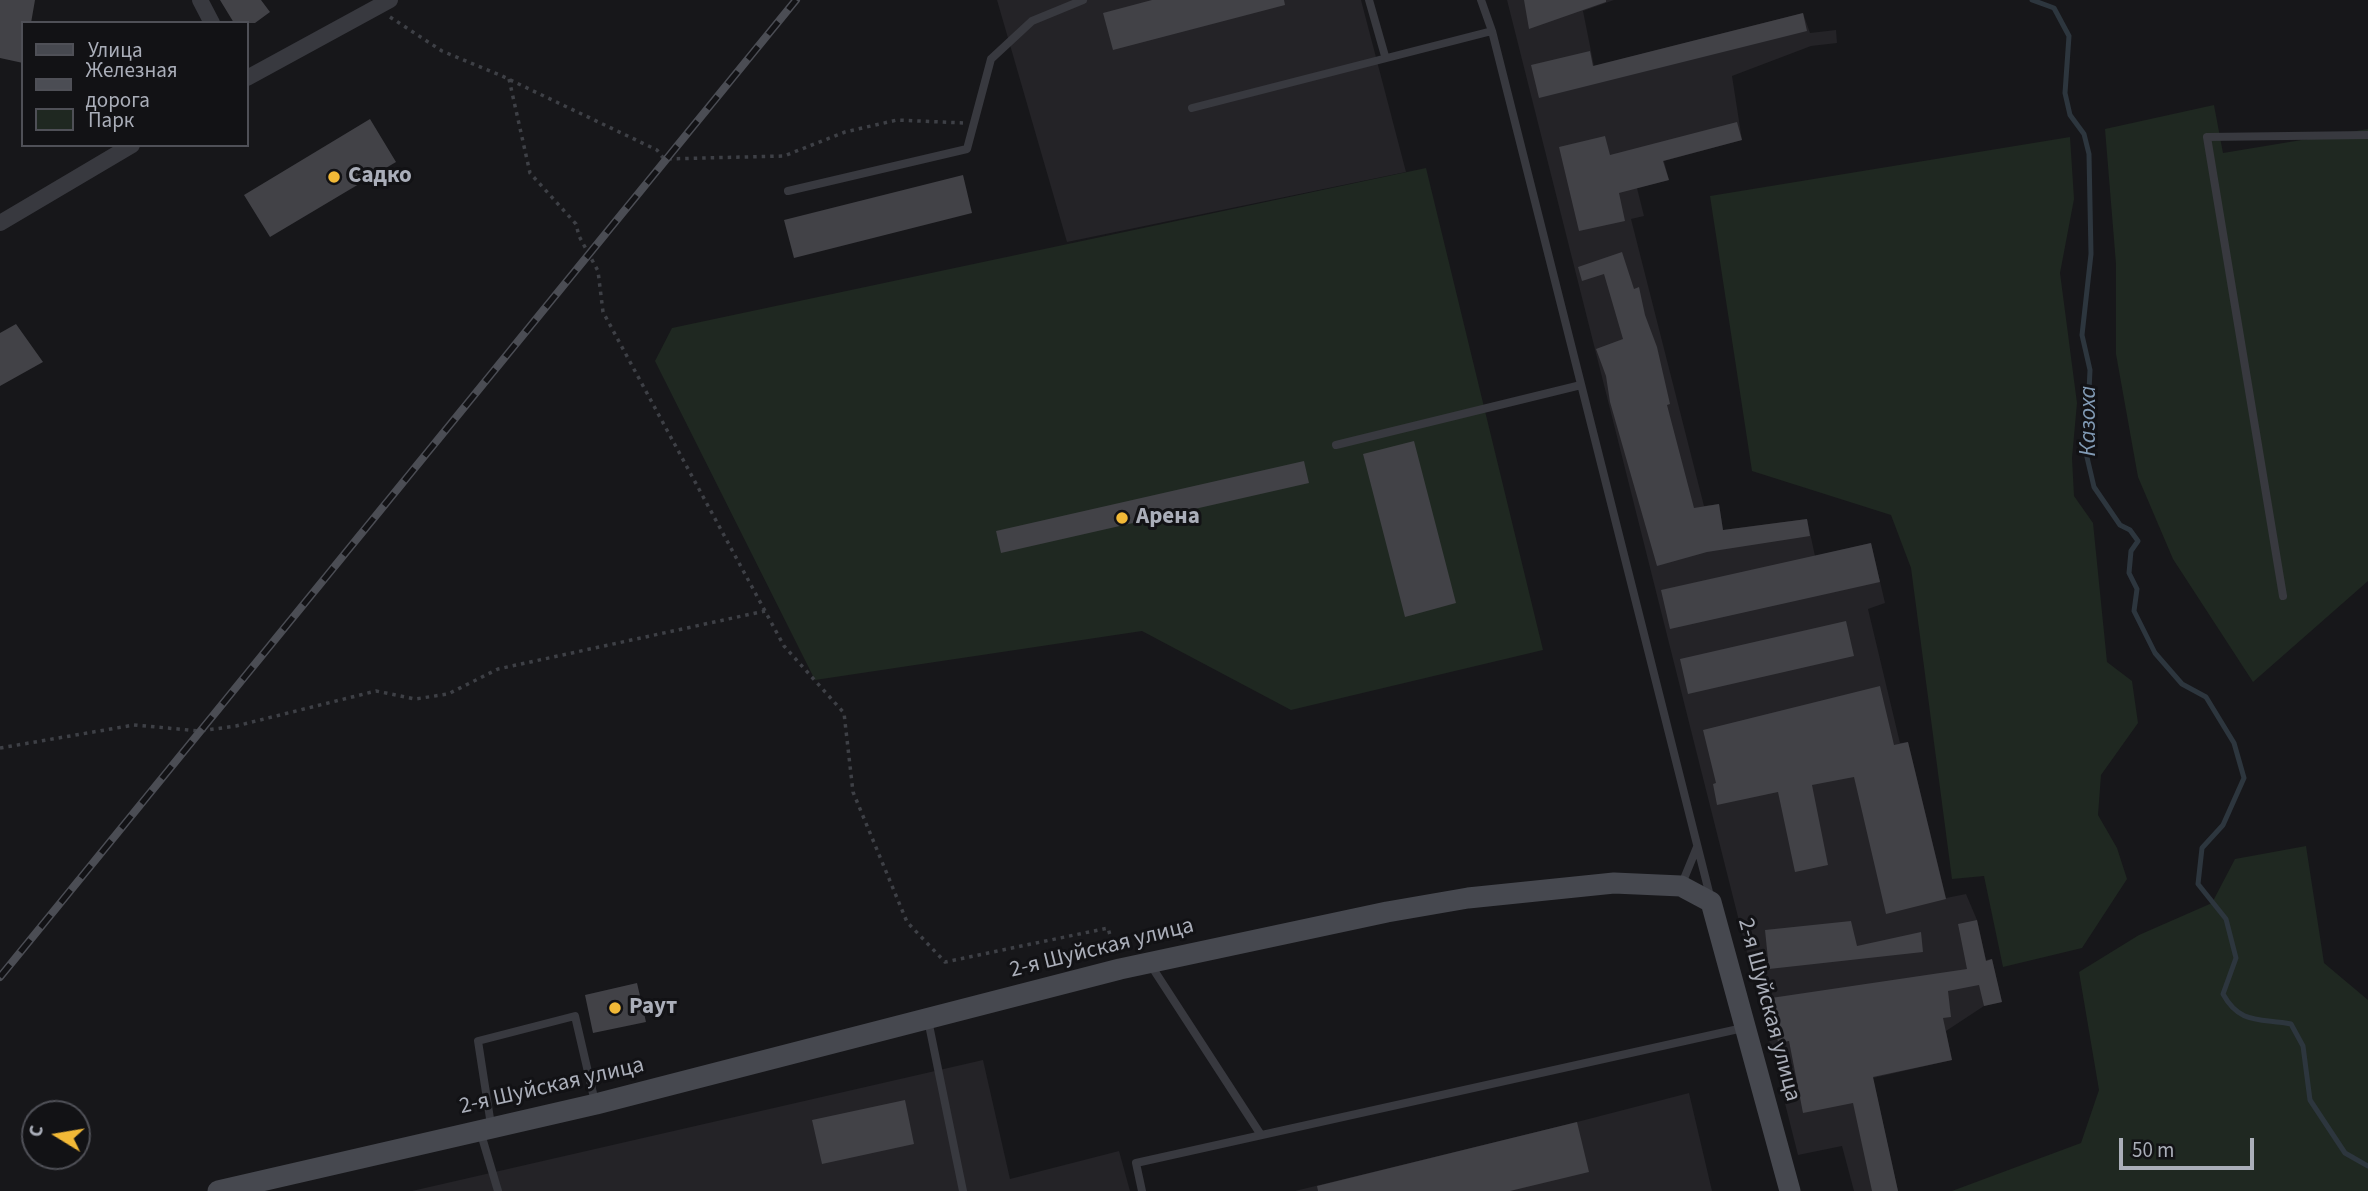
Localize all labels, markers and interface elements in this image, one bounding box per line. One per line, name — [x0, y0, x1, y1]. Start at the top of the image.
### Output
legend — [21, 21, 248, 147]
text: Улица — [88, 35, 143, 65]
text: Железная дорога — [86, 55, 178, 115]
text: Парк — [88, 105, 134, 135]
place label: Садко — [348, 163, 412, 191]
marker: Садко — [326, 169, 342, 185]
water label: Казоха — [2076, 386, 2104, 456]
place label: Арена — [1136, 504, 1200, 532]
marker: Арена — [1114, 510, 1130, 526]
street label: 2-я Шуйская улица — [1007, 913, 1197, 985]
street label: 2-я Шуйская улица — [1730, 915, 1806, 1105]
place label: Раут — [629, 994, 677, 1022]
marker: Раут — [607, 1000, 623, 1016]
street label: 2-я Шуйская улица — [457, 1052, 647, 1122]
north arrow — [21, 1100, 91, 1170]
text: С — [23, 1123, 51, 1139]
scale bar — [2123, 1124, 2258, 1168]
text: 50 m — [2132, 1135, 2174, 1165]

